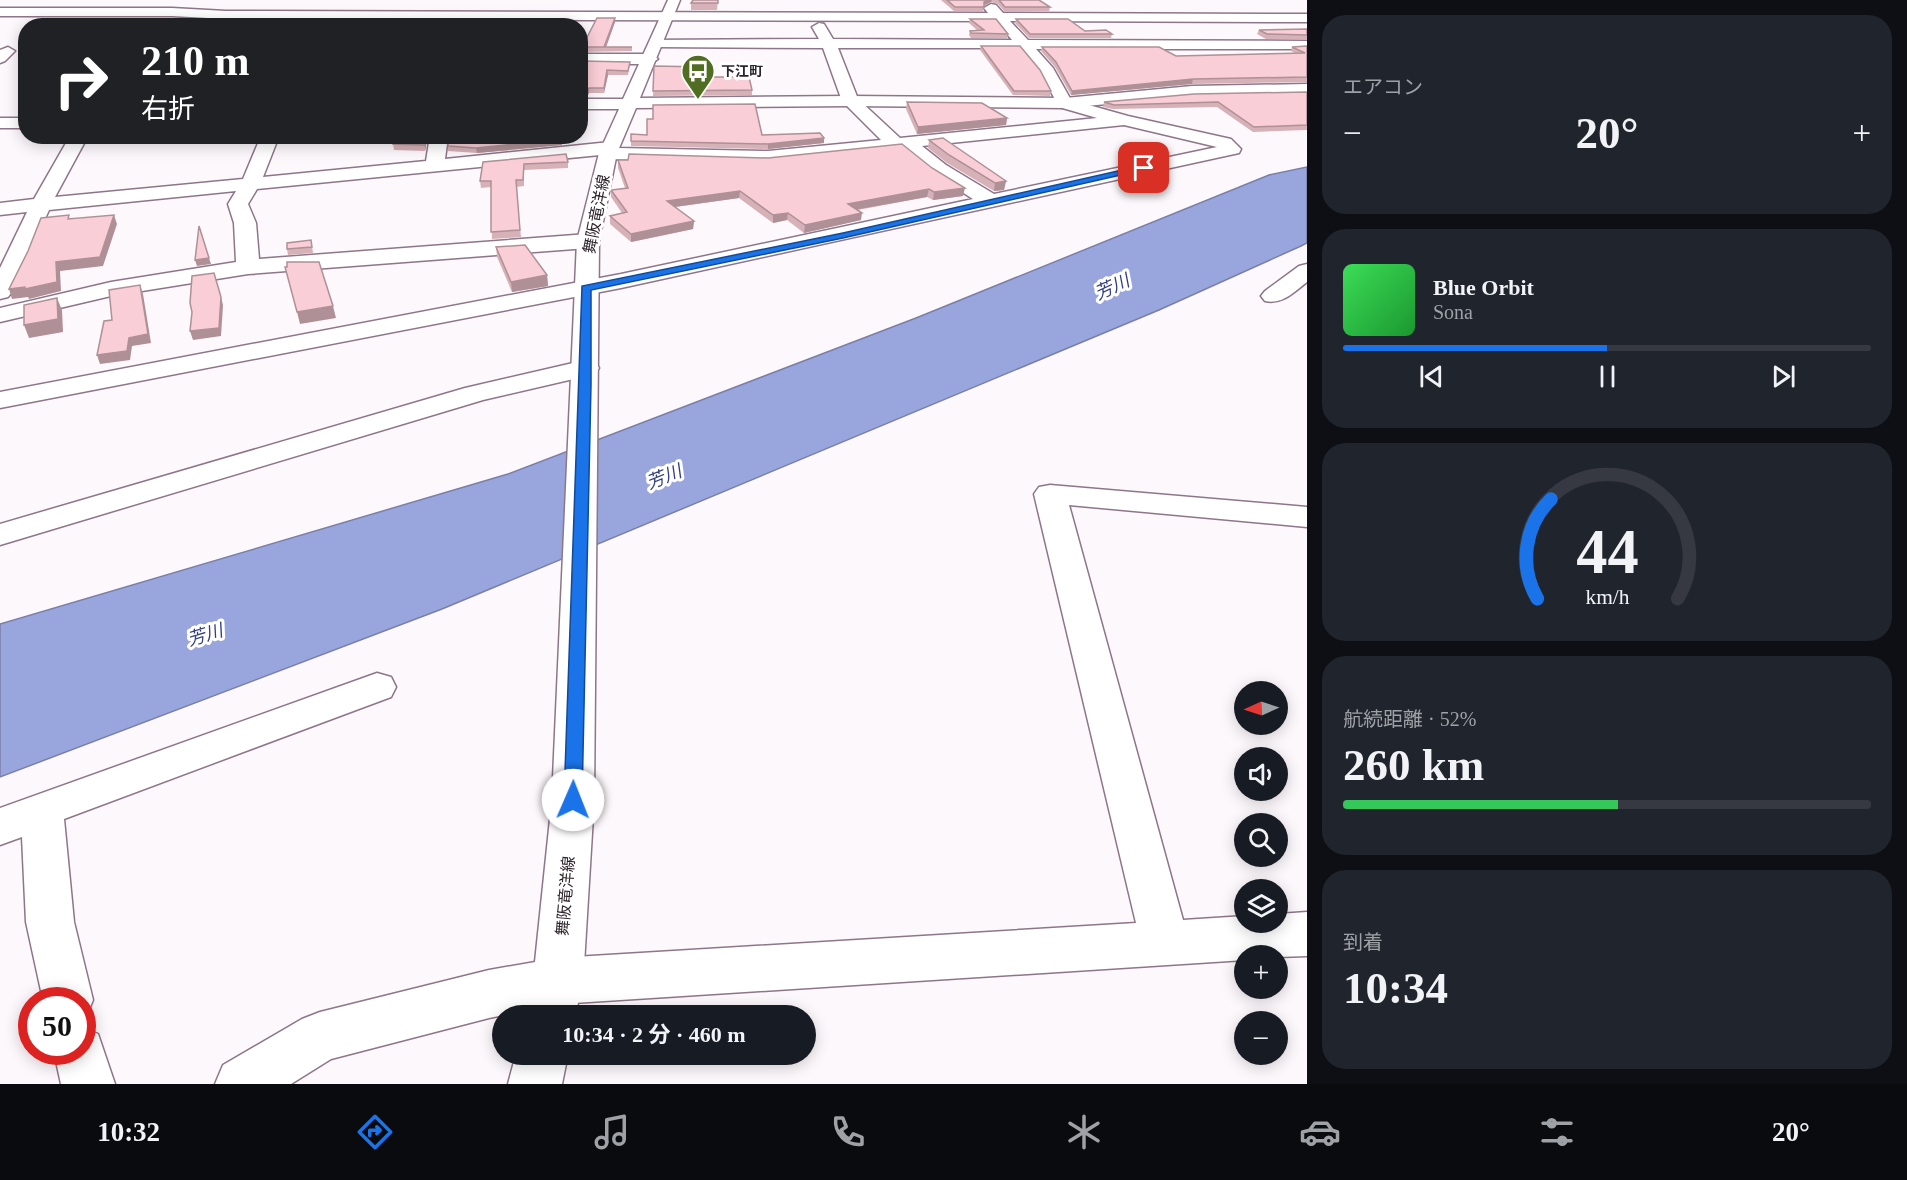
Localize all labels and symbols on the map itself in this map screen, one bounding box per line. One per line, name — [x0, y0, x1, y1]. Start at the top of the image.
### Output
bus stop icon: 下江町 — [680, 53, 716, 100]
place label: 下江町 — [721, 64, 763, 79]
pin — [1118, 142, 1169, 193]
street label: 舞阪竜洋線 — [581, 173, 612, 255]
water label: 芳川 — [1091, 269, 1134, 304]
water label: 芳川 — [644, 460, 686, 493]
water label: 芳川 — [185, 620, 227, 650]
north arrow — [1234, 681, 1288, 735]
position arrow — [541, 768, 605, 832]
street label: 舞阪竜洋線 — [554, 855, 577, 937]
speed limit sign: 50 — [18, 987, 96, 1065]

